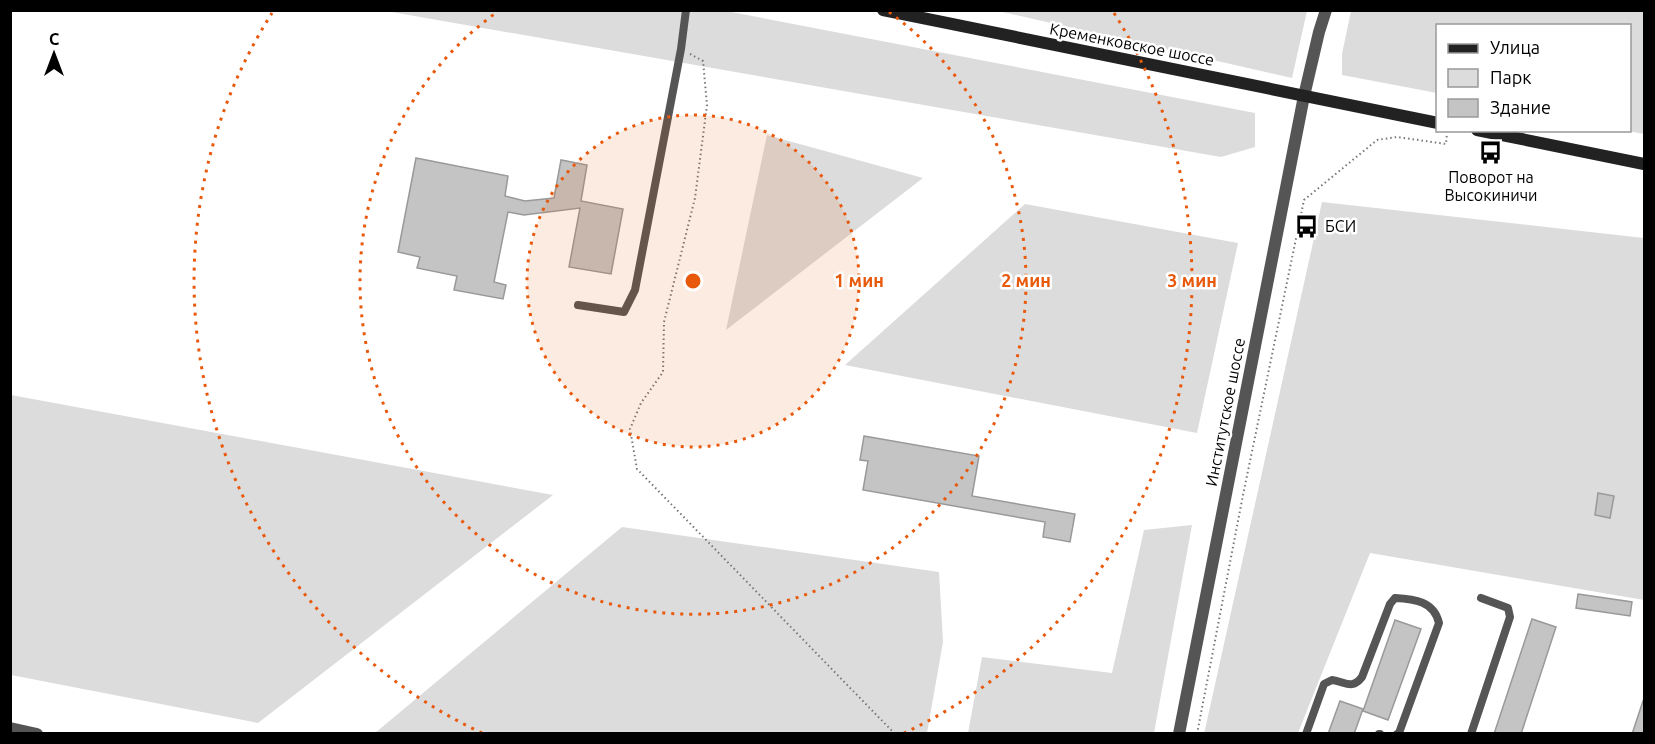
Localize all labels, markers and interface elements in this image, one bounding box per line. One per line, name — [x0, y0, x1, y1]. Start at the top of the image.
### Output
street label: Кременковское шоссе — [1048, 19, 1216, 69]
north arrow — [24, 24, 84, 84]
legend — [1436, 24, 1631, 132]
text: С — [49, 30, 59, 48]
text: Улица — [1490, 37, 1540, 57]
text: Парк — [1490, 67, 1531, 87]
text: Здание — [1490, 97, 1551, 117]
bus stop icon: Поворот на Высокиничи — [1478, 139, 1504, 165]
place label: Поворот на Высокиничи — [1444, 168, 1538, 204]
bus stop icon: БСИ — [1294, 213, 1320, 239]
place label: БСИ — [1325, 217, 1356, 235]
text: 1 мин — [834, 270, 884, 290]
text: 2 мин — [1001, 270, 1051, 290]
text: 3 мин — [1167, 270, 1217, 290]
centre of rings — [683, 271, 703, 291]
street label: Институтское шоссе — [1202, 336, 1248, 488]

